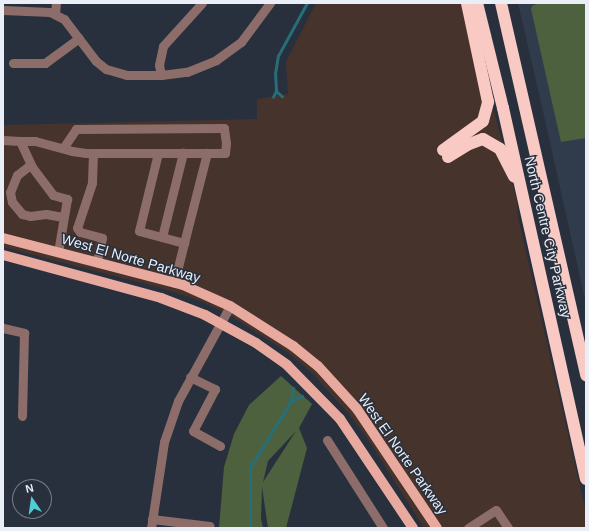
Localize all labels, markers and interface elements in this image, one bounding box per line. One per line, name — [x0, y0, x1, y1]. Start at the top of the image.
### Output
street label: North Centre City Parkway — [521, 154, 575, 320]
street label: West El Norte Parkway — [60, 230, 202, 286]
street label: West El Norte Parkway — [355, 390, 451, 518]
north arrow — [12, 479, 52, 519]
text: N — [24, 482, 35, 495]

